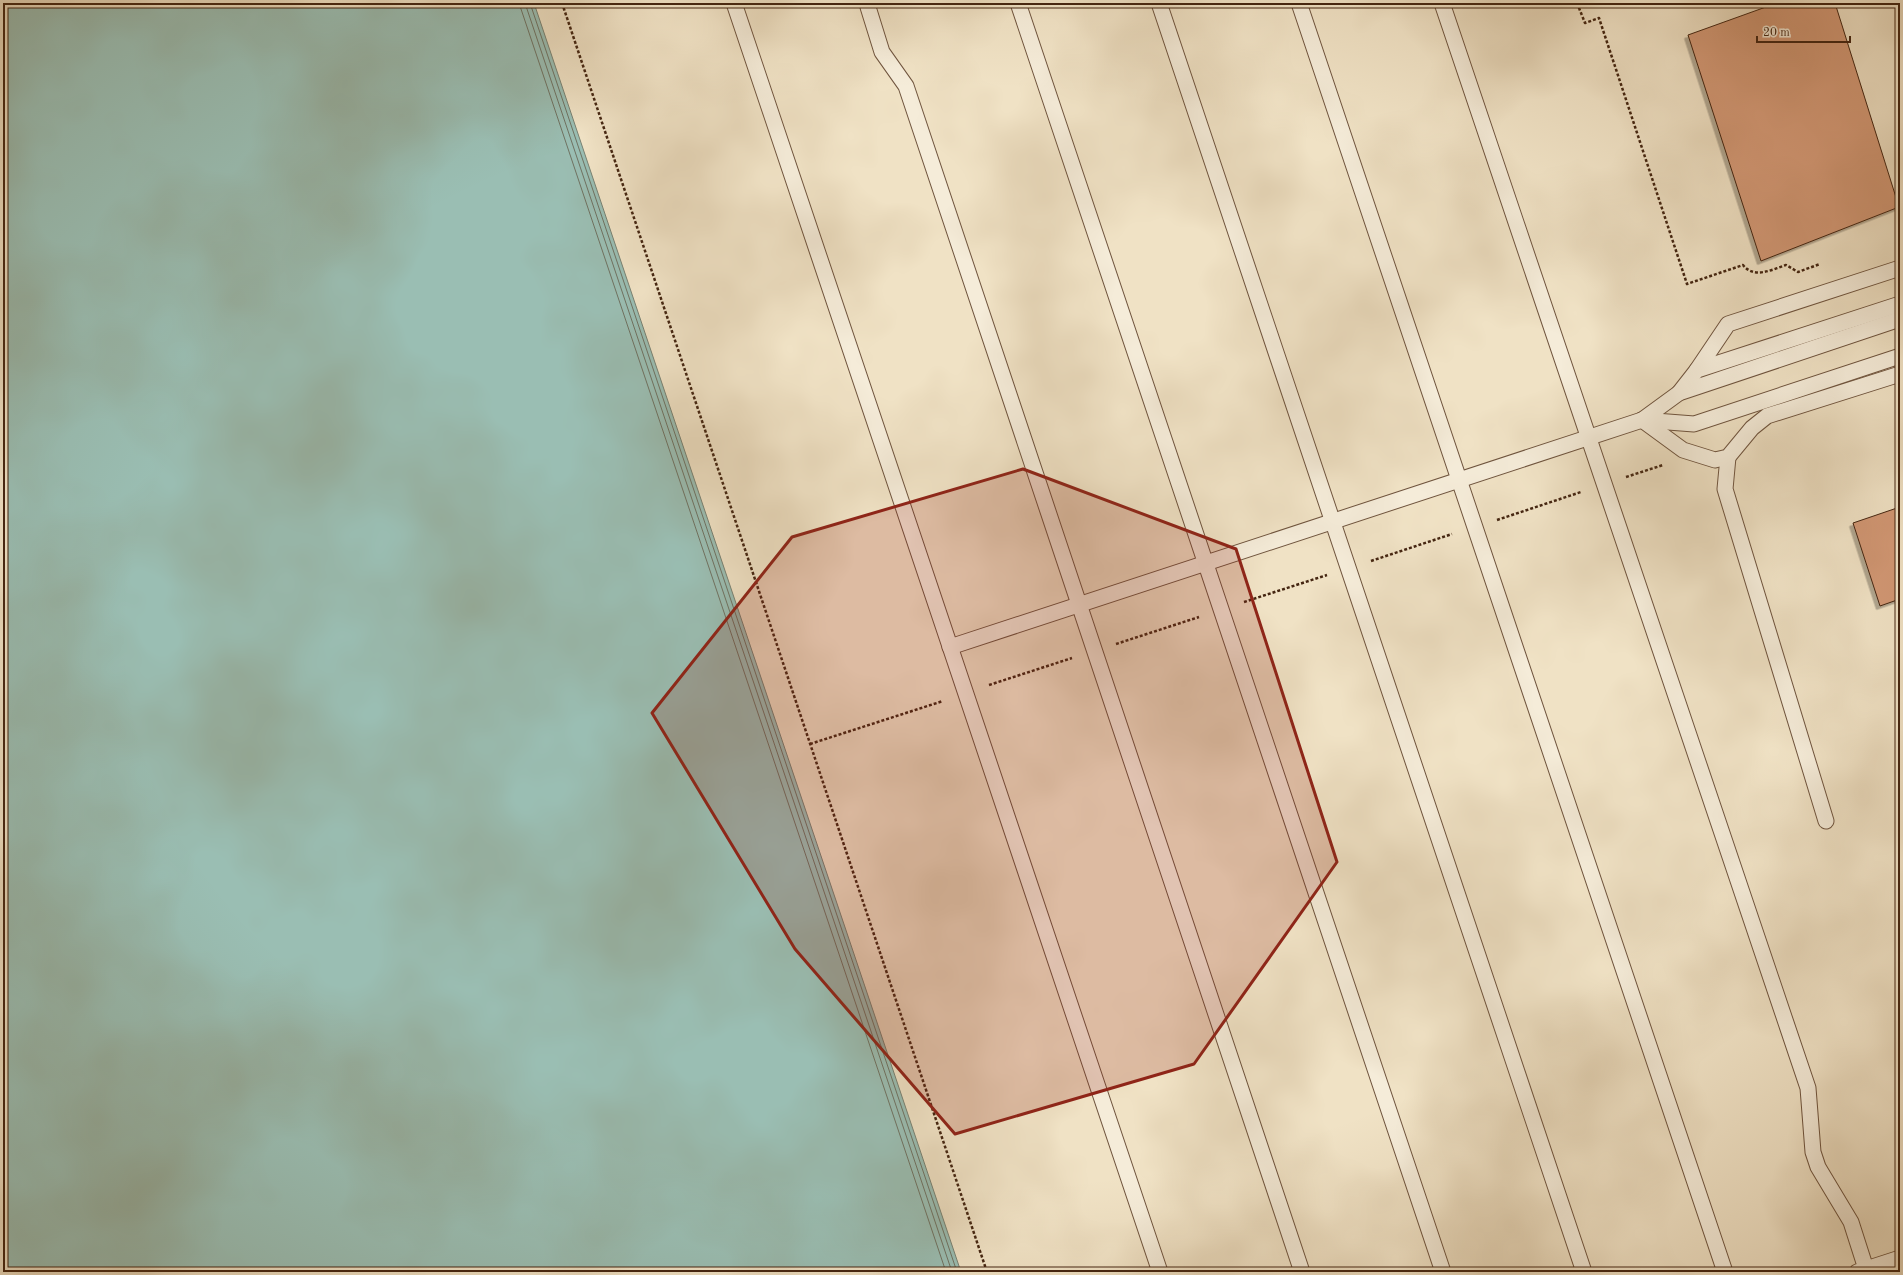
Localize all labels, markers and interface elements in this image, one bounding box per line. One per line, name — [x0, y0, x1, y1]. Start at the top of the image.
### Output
scale bar — [1757, 18, 1850, 44]
text: 20 m — [1763, 27, 1790, 39]

